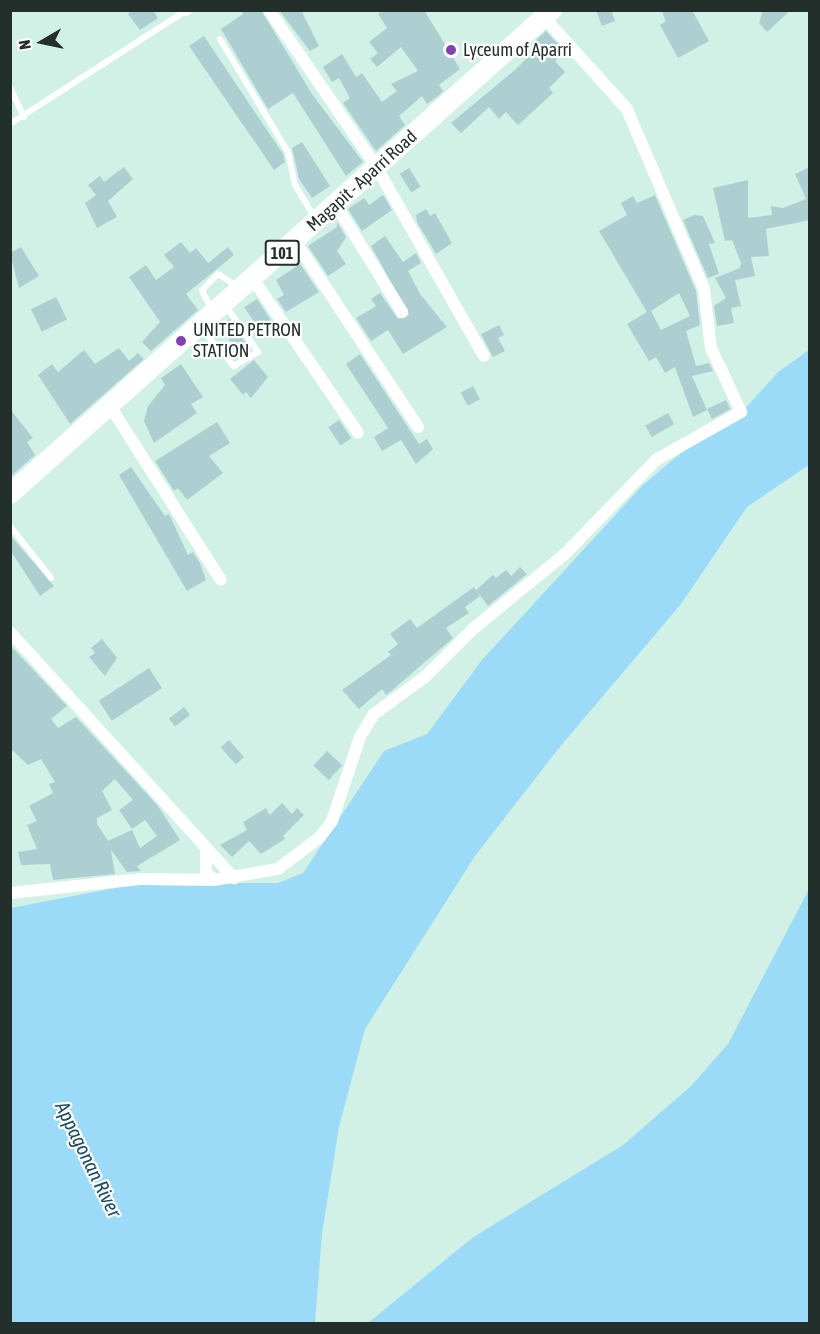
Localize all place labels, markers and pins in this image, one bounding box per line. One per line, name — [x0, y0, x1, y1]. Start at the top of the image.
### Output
place label: Lyceum of Aparri — [463, 39, 572, 61]
marker: Lyceum of Aparri — [444, 43, 458, 57]
place label: UNITED PETRON STATION — [193, 320, 301, 362]
marker: UNITED PETRON STATION — [174, 334, 188, 348]

